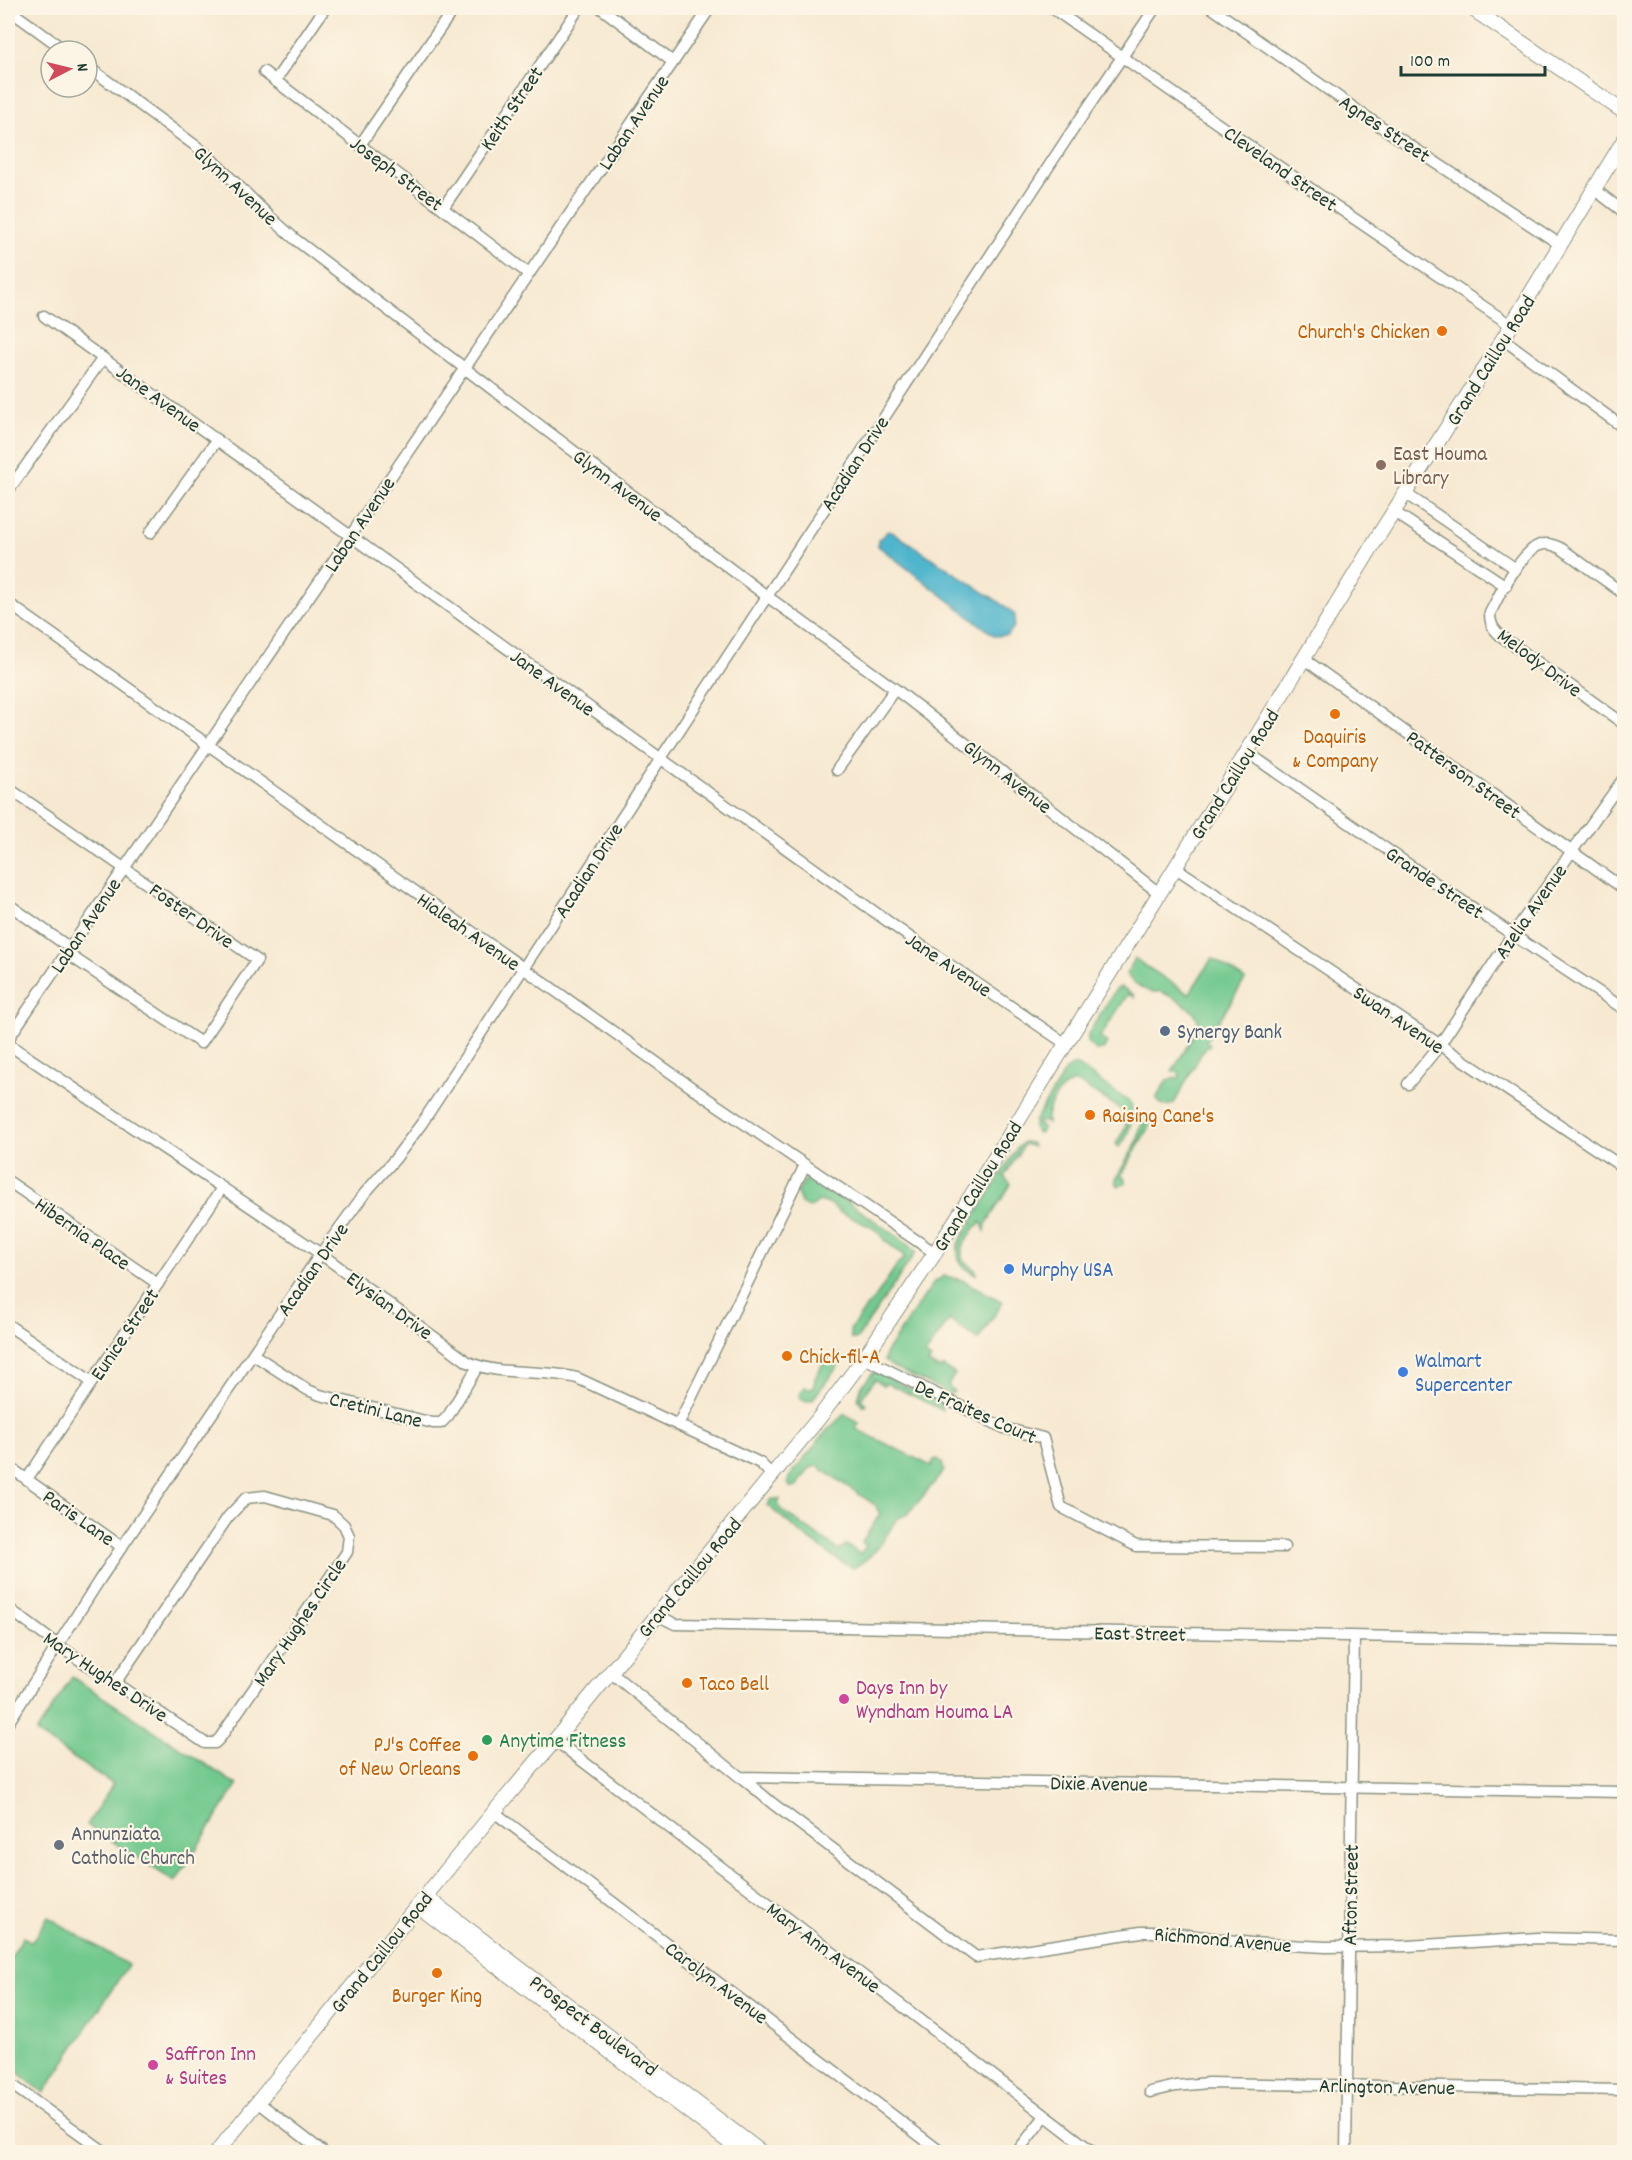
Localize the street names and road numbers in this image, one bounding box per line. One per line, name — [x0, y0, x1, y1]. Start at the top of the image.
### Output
street label: Keith Street — [474, 61, 553, 158]
street label: Laban Avenue — [592, 70, 678, 177]
street label: Agnes Street — [1332, 89, 1435, 172]
street label: Cleveland Street — [1216, 120, 1342, 221]
street label: Joseph Street — [342, 130, 448, 221]
street label: Glynn Avenue — [185, 140, 283, 234]
street label: Grand Caillou Road — [1440, 290, 1545, 433]
street label: Jane Avenue — [108, 359, 206, 442]
street label: Acadian Drive — [814, 411, 899, 518]
street label: Glynn Avenue — [565, 444, 667, 531]
street label: Laban Avenue — [318, 472, 404, 579]
street label: Melody Drive — [1489, 622, 1587, 706]
street label: Jane Avenue — [502, 643, 600, 726]
street label: Grand Caillou Road — [1184, 704, 1289, 847]
street label: Patterson Street — [1399, 724, 1526, 829]
street label: Glynn Avenue — [955, 734, 1057, 823]
street label: Acadian Drive — [548, 818, 633, 925]
street label: Grande Street — [1378, 840, 1489, 929]
street label: Azelia Avenue — [1489, 859, 1576, 966]
street label: Laban Avenue — [44, 873, 130, 980]
street label: Foster Drive — [142, 877, 239, 958]
street label: Hialeah Avenue — [409, 887, 525, 980]
street label: Jane Avenue — [898, 926, 997, 1007]
street label: Swan Avenue — [1346, 980, 1449, 1063]
street label: Grand Caillou Road — [927, 1116, 1032, 1259]
street label: Hibernia Place — [27, 1191, 135, 1280]
street label: Acadian Drive — [271, 1218, 358, 1324]
street label: Elysian Drive — [339, 1266, 438, 1349]
street label: Eunice Street — [85, 1283, 169, 1388]
street label: De Fraites Court — [909, 1373, 1041, 1454]
street label: Cretini Lane — [326, 1386, 425, 1438]
street label: Paris Lane — [35, 1484, 119, 1555]
street label: Grand Caillou Road — [632, 1512, 751, 1646]
street label: Mary Hughes Circle — [247, 1553, 356, 1694]
street label: East Street — [1094, 1620, 1186, 1652]
street label: Mary Hughes Drive — [36, 1625, 173, 1732]
street label: Dixie Avenue — [1050, 1770, 1148, 1802]
street label: Afton Street — [1337, 1844, 1369, 1946]
street label: Grand Caillou Road — [325, 1886, 442, 2021]
street label: Mary Ann Avenue — [759, 1896, 886, 2002]
street label: Richmond Avenue — [1153, 1921, 1293, 1963]
street label: Carolyn Avenue — [657, 1935, 773, 2033]
street label: Prospect Boulevard — [522, 1969, 663, 2086]
street label: Arlington Avenue — [1319, 2073, 1455, 2105]

